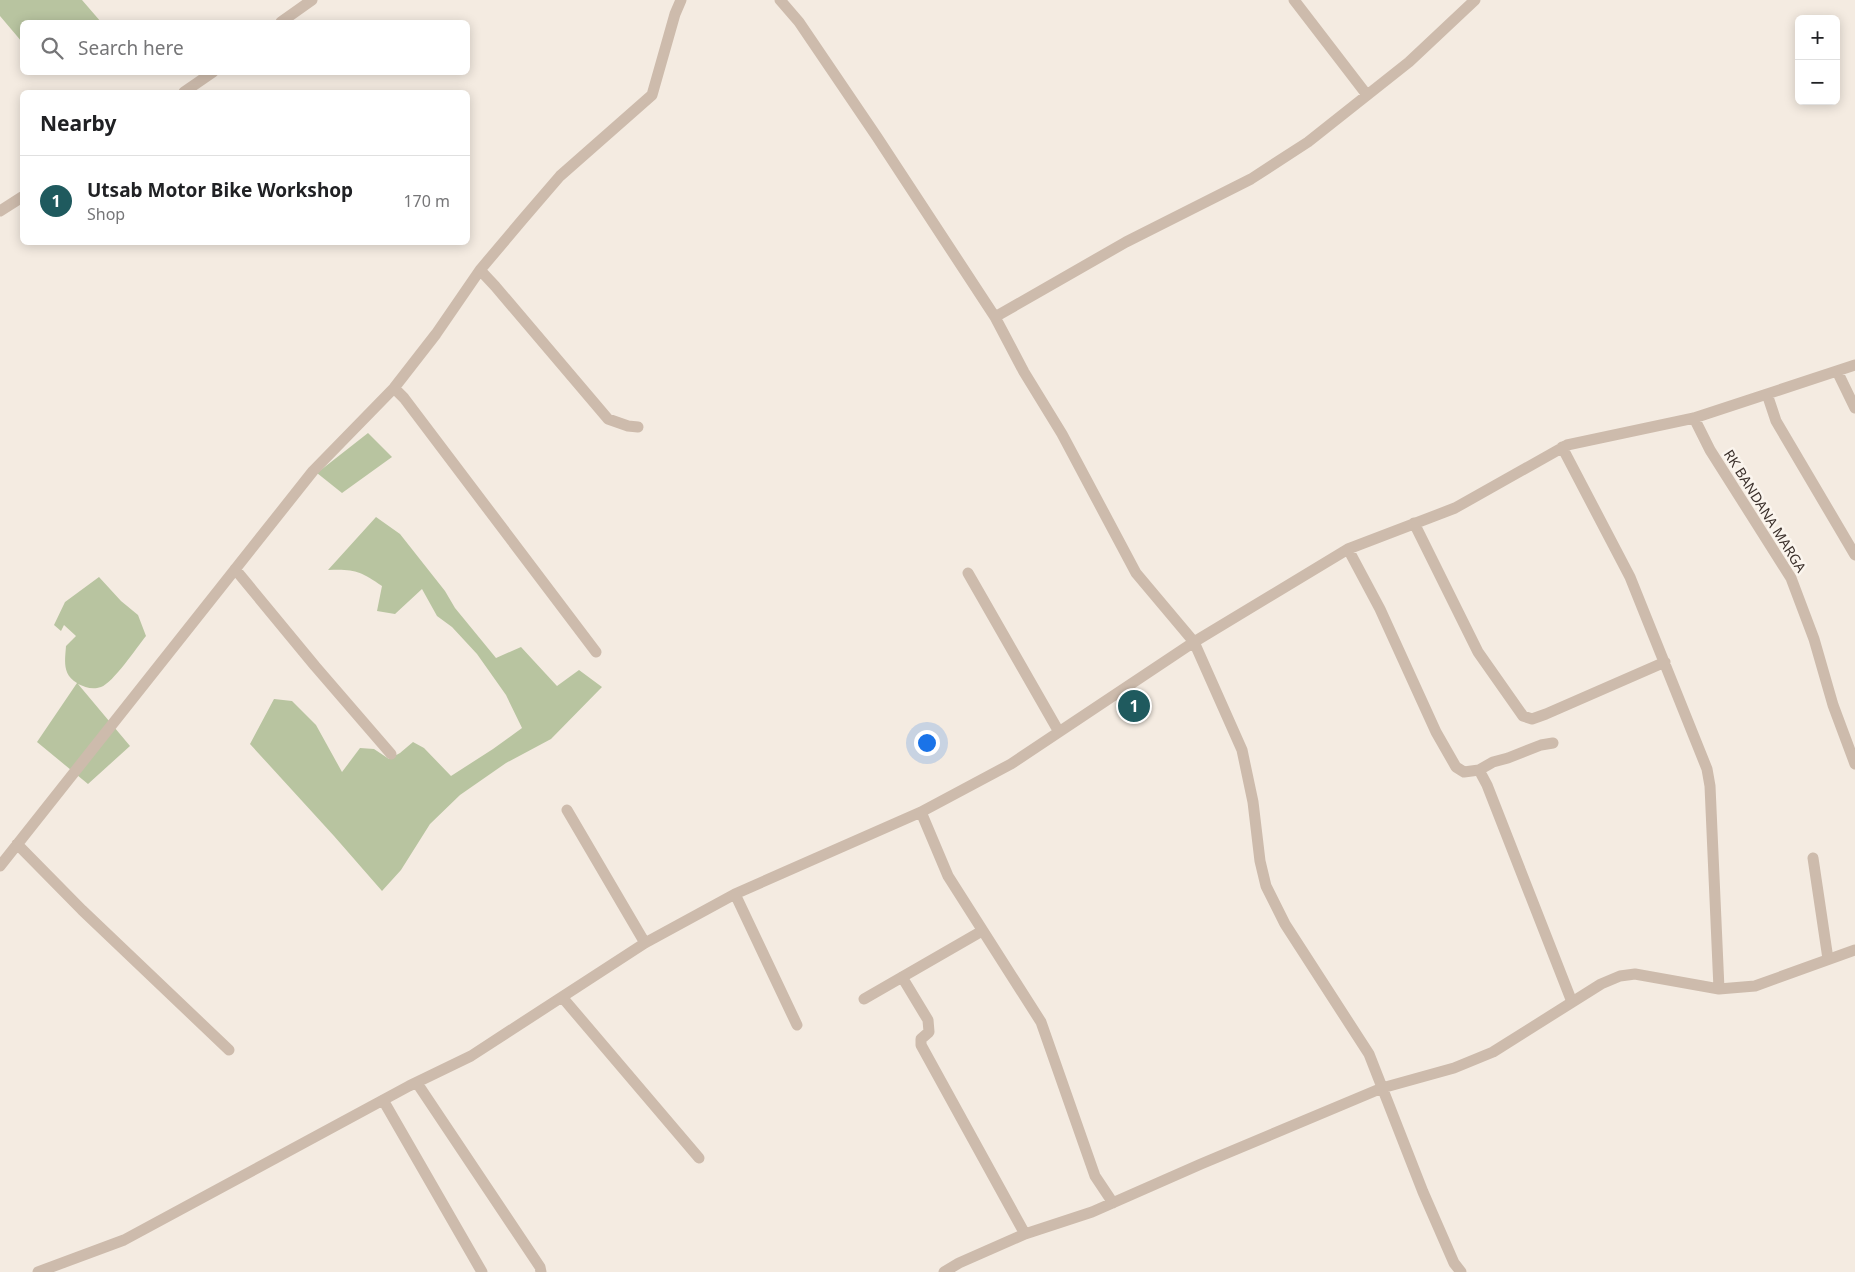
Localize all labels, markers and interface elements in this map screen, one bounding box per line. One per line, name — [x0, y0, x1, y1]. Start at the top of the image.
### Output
map controls — [1795, 15, 1840, 105]
button: + — [1795, 15, 1840, 60]
search box — [20, 20, 470, 75]
icon: search — [38, 34, 66, 62]
text: Search here — [78, 35, 184, 61]
button: − — [1795, 60, 1840, 105]
text: Nearby — [40, 109, 116, 137]
text: Utsab Motor Bike Workshop — [87, 177, 353, 203]
text: 1 — [51, 190, 61, 212]
text: 170 m — [403, 190, 450, 212]
text: Shop — [87, 203, 125, 225]
street label: RK BANDANA MARGA — [1720, 446, 1811, 576]
pin: 1 — [1118, 687, 1150, 725]
your location — [914, 730, 940, 756]

